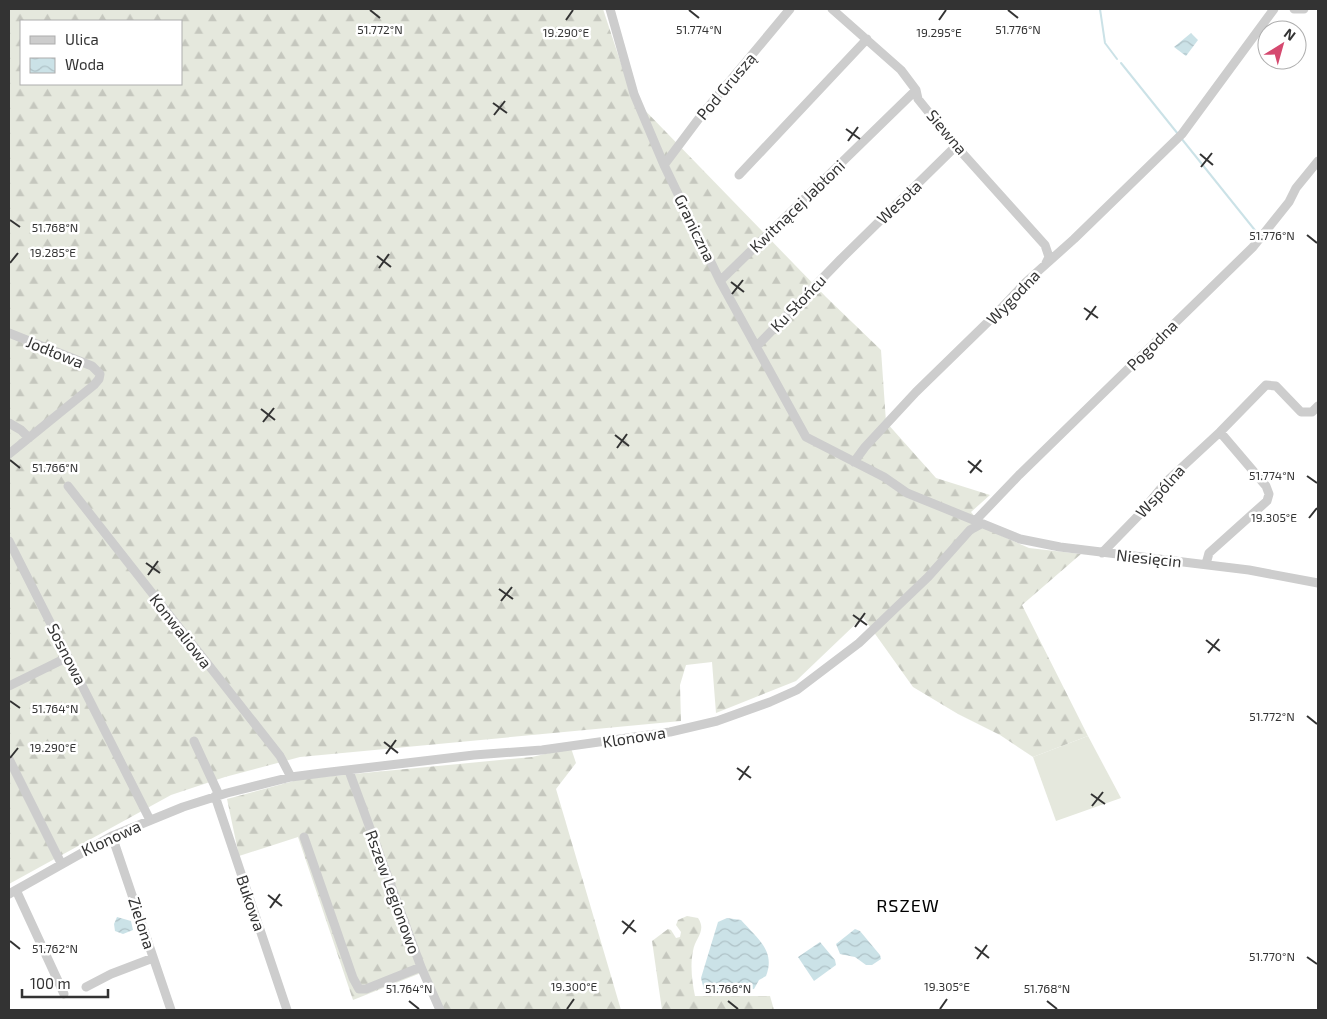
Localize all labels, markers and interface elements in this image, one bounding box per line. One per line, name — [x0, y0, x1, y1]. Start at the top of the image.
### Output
legend — [20, 20, 182, 85]
north arrow — [1257, 20, 1307, 70]
text: 51.772°N — [357, 22, 403, 36]
text: 51.774°N — [676, 22, 722, 36]
text: 51.776°N — [995, 22, 1041, 36]
text: N — [1281, 24, 1299, 44]
text: 19.290°E — [543, 25, 589, 39]
text: 19.295°E — [916, 25, 962, 39]
text: Ulica — [65, 30, 99, 48]
street label: Pod Gruszą — [692, 48, 759, 123]
text: Woda — [65, 55, 104, 73]
street label: Siewna — [923, 105, 972, 158]
street label: Kwitnącej Jabłoni — [745, 155, 849, 257]
street label: Wesoła — [872, 176, 925, 227]
street label: Graniczna — [671, 191, 720, 265]
text: 51.768°N — [32, 220, 78, 234]
text: 51.776°N — [1249, 228, 1295, 242]
text: 19.285°E — [30, 245, 76, 259]
street label: Wygodna — [982, 265, 1043, 328]
street label: Ku Słońcu — [766, 270, 829, 335]
street label: Pogodna — [1122, 315, 1181, 374]
street label: Jodłowa — [24, 332, 87, 372]
text: 51.766°N — [32, 460, 78, 474]
street label: Wspólna — [1131, 460, 1188, 521]
text: 51.774°N — [1249, 468, 1295, 482]
text: 19.305°E — [1251, 510, 1297, 524]
street label: Niesięcin — [1115, 545, 1183, 570]
street label: Konwaliowa — [146, 590, 216, 672]
street label: Sosnowa — [44, 620, 91, 688]
text: 51.764°N — [32, 701, 78, 715]
text: 51.772°N — [1249, 709, 1295, 723]
street label: Klonowa — [601, 722, 667, 751]
text: 19.290°E — [30, 740, 76, 754]
street label: Klonowa — [78, 816, 144, 860]
street label: Rszew Legionowo — [362, 827, 425, 956]
street label: Bukowa — [233, 872, 270, 933]
street label: Zielona — [125, 894, 160, 951]
district label: RSZEW — [876, 894, 940, 916]
text: 51.762°N — [32, 941, 78, 955]
text: 51.770°N — [1249, 949, 1295, 963]
scale bar — [22, 966, 109, 998]
text: 100 m — [30, 974, 71, 992]
text: 19.300°E — [551, 979, 598, 993]
text: 19.305°E — [924, 979, 970, 993]
text: 51.764°N — [386, 981, 432, 995]
text: 51.766°N — [705, 981, 751, 995]
text: 51.768°N — [1024, 981, 1070, 995]

